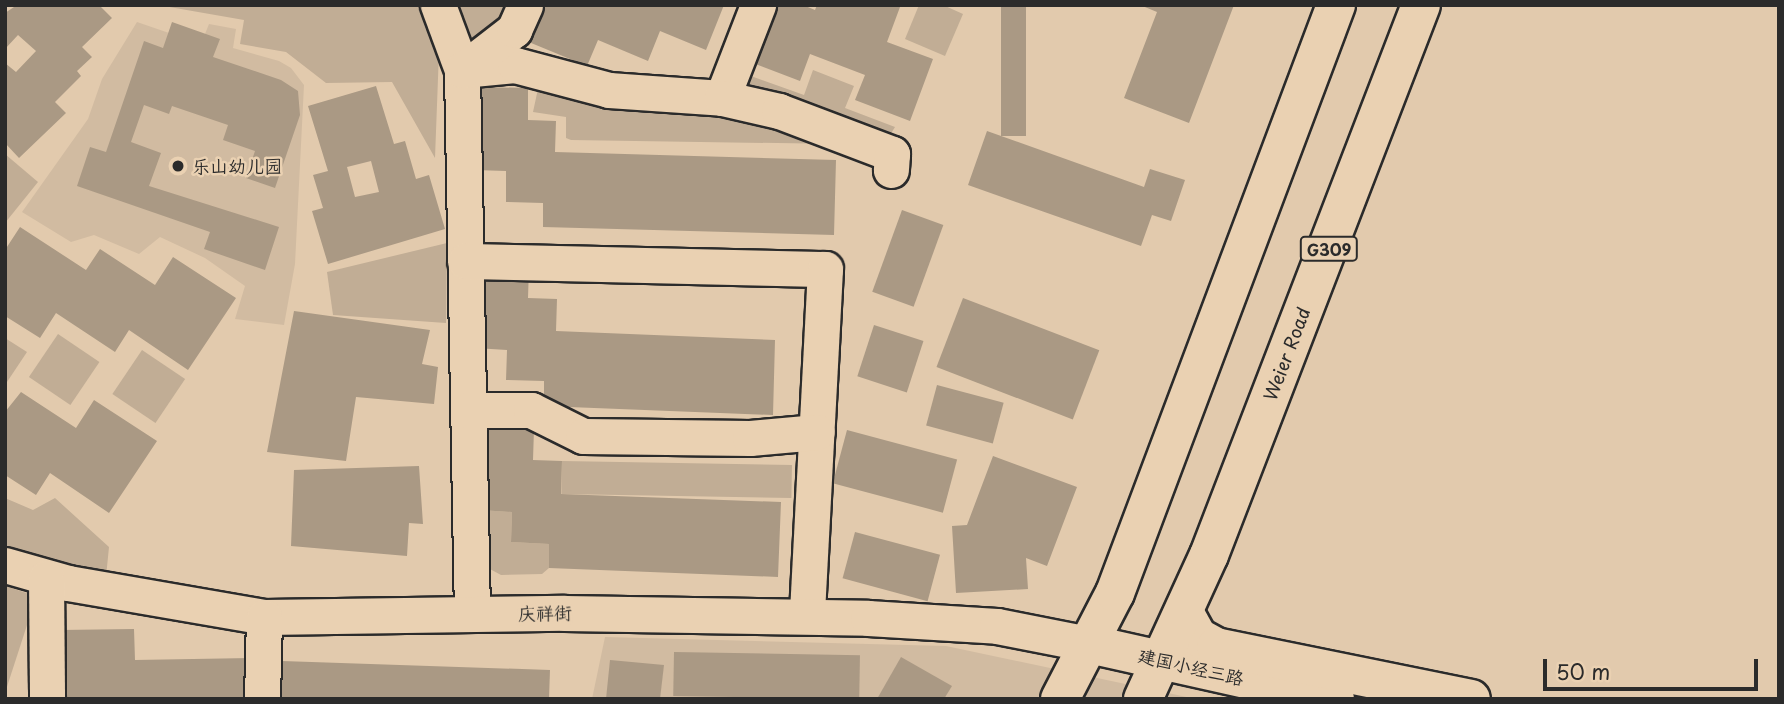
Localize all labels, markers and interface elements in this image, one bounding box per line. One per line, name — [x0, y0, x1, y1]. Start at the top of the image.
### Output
place label: 乐山幼儿园 — [192, 155, 282, 177]
marker: 乐山幼儿园 — [170, 158, 186, 174]
road number: G309 — [1299, 236, 1359, 262]
street label: Weier Road — [1259, 304, 1315, 404]
street label: 庆祥街 — [518, 602, 572, 624]
street label: 建国小经三路 — [1136, 644, 1246, 690]
scale bar — [1546, 644, 1761, 688]
text: 50 m — [1556, 655, 1610, 687]

